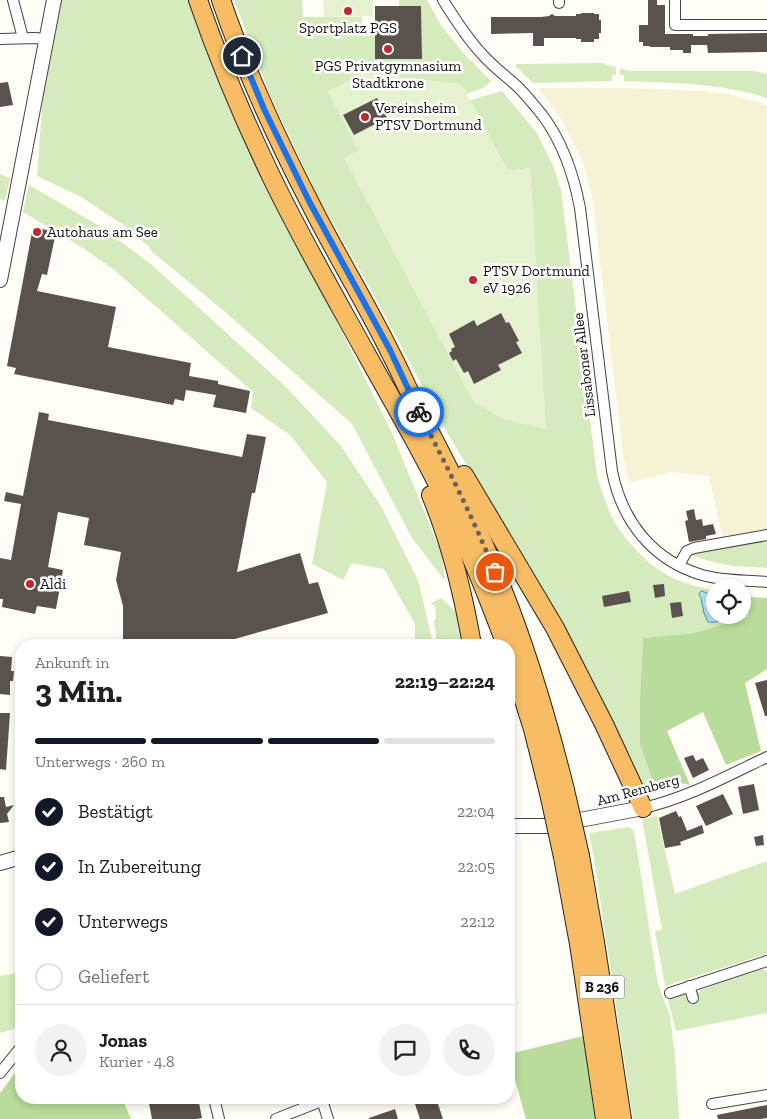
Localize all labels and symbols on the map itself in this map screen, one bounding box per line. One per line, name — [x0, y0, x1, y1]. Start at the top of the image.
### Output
marker: Sportplatz PGS — [342, 5, 354, 17]
place label: Sportplatz PGS — [299, 19, 397, 37]
pin — [221, 35, 263, 77]
marker: PGS Privatgymnasium Stadtkrone — [382, 43, 394, 55]
place label: PGS Privatgymnasium Stadtkrone — [315, 57, 461, 92]
place label: Vereinsheim PTSV Dortmund — [374, 99, 483, 134]
marker: Vereinsheim PTSV Dortmund — [359, 111, 371, 123]
place label: Autohaus am See — [47, 223, 158, 241]
marker: Autohaus am See — [31, 226, 43, 238]
place label: PTSV Dortmund eV 1926 — [483, 262, 591, 297]
marker: PTSV Dortmund eV 1926 — [467, 274, 479, 286]
street label: Lissaboner Allee — [569, 312, 599, 418]
courier — [394, 387, 444, 437]
pin — [474, 551, 516, 593]
place label: Aldi — [40, 575, 66, 593]
marker: Aldi — [24, 578, 36, 590]
street label: Am Remberg — [595, 770, 681, 810]
road number: B 236 — [580, 976, 624, 999]

